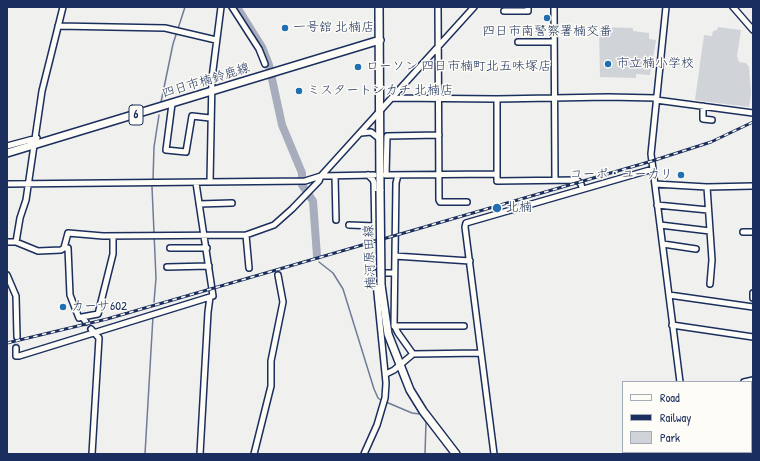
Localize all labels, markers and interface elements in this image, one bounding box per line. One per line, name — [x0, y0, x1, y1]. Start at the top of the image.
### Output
marker: 四日市南警察署楠交番 — [542, 13, 552, 23]
place label: 一号舘 北楠店 — [293, 20, 374, 36]
marker: 一号舘 北楠店 — [280, 23, 290, 33]
place label: 四日市南警察署楠交番 — [482, 24, 612, 40]
place label: 市立楠小学校 — [616, 56, 694, 72]
place label: ローソン 四日市楠町北五味塚店 — [366, 59, 551, 75]
marker: 市立楠小学校 — [603, 59, 613, 69]
street label: 四日市楠鈴鹿線 — [160, 60, 252, 102]
marker: ローソン 四日市楠町北五味塚店 — [353, 62, 363, 72]
place label: ミスタートンカチ 北楠店 — [307, 83, 453, 99]
marker: ミスタートンカチ 北楠店 — [294, 86, 304, 96]
road number: 6 — [129, 105, 143, 125]
place label: コーポ・ユーカリ — [570, 167, 673, 183]
marker: コーポ・ユーカリ — [676, 170, 686, 180]
place label: 北楠 — [506, 200, 532, 216]
marker: 北楠 — [491, 202, 503, 214]
street label: 楠河原田線 — [361, 224, 379, 290]
place label: カーサ602 — [71, 299, 127, 315]
marker: カーサ602 — [58, 302, 68, 312]
legend — [622, 381, 752, 453]
text: Road — [660, 389, 680, 406]
text: Railway — [660, 409, 691, 426]
text: Park — [660, 429, 680, 446]

